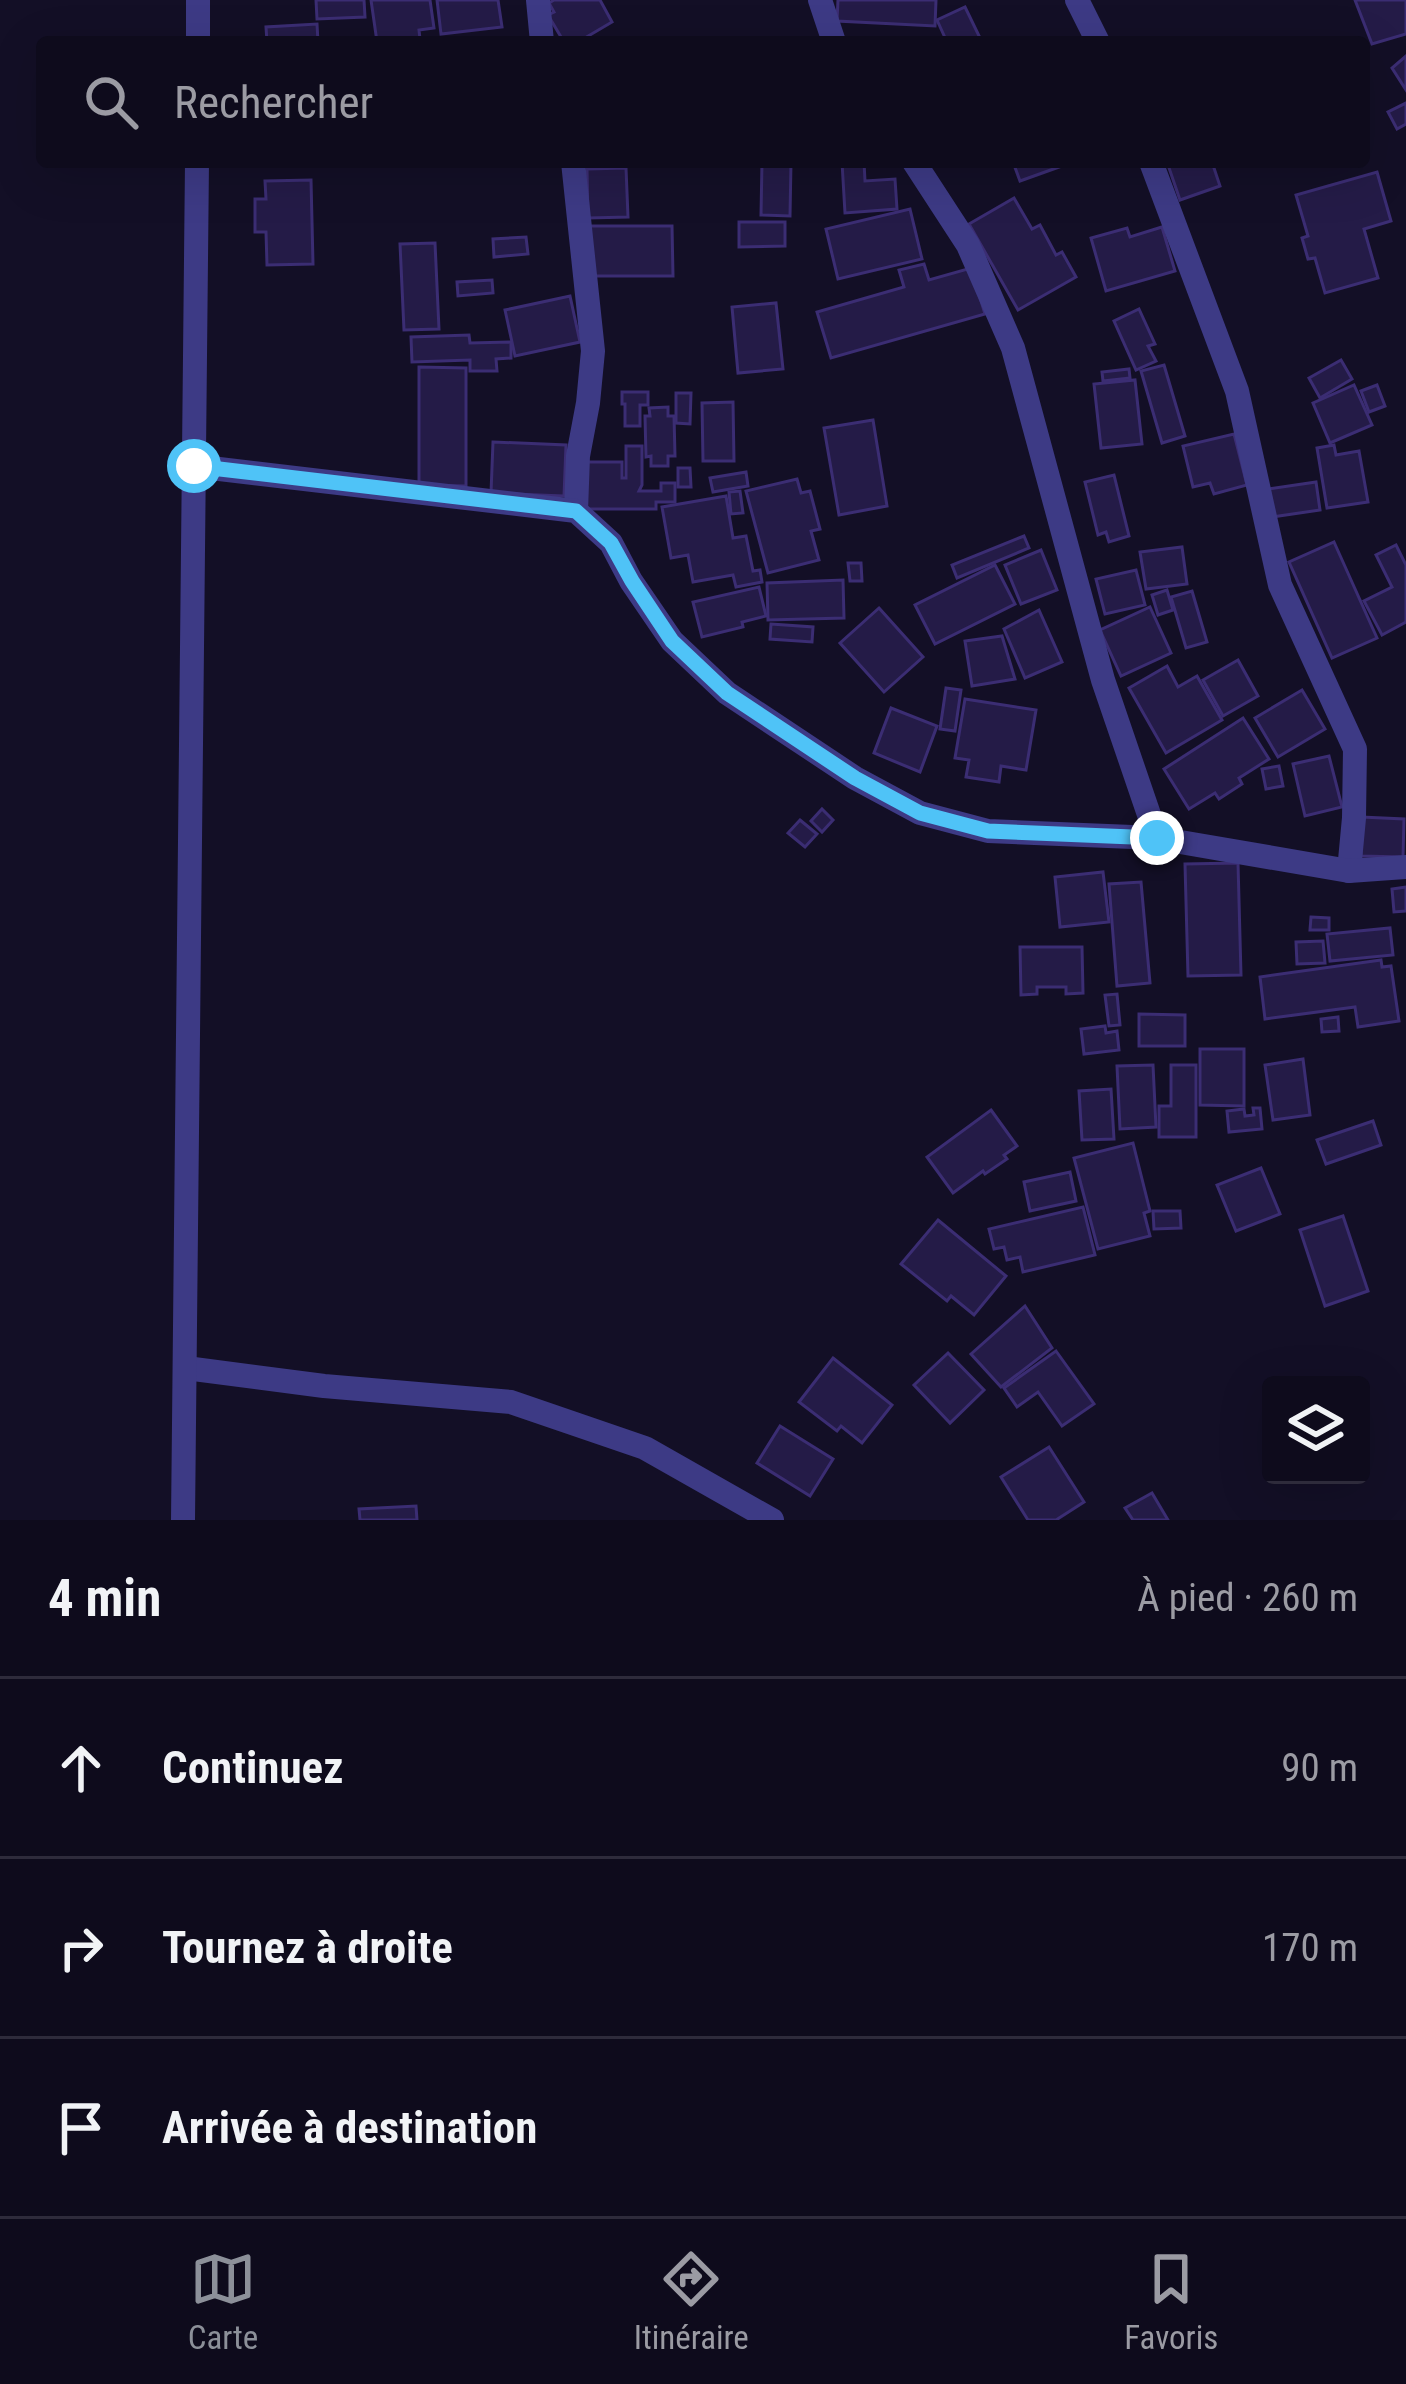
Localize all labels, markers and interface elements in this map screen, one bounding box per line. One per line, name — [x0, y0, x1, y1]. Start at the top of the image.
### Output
search box — [36, 36, 1370, 168]
icon: search — [78, 69, 144, 135]
text: Rechercher — [174, 76, 373, 129]
route start — [167, 439, 221, 493]
route end — [1130, 811, 1184, 865]
map controls — [1262, 1376, 1370, 1484]
button: layers — [1262, 1376, 1370, 1484]
text: 4 min — [48, 1569, 161, 1628]
text: À pied · 260 m — [1137, 1575, 1358, 1621]
icon: ahead — [48, 1735, 114, 1801]
text: Continuez — [162, 1741, 343, 1794]
text: 90 m — [1281, 1745, 1358, 1791]
icon: right — [48, 1915, 114, 1981]
text: Tournez à droite — [162, 1921, 453, 1974]
text: 170 m — [1262, 1925, 1358, 1971]
icon: arrive — [48, 2095, 114, 2161]
text: Arrivée à destination — [162, 2101, 537, 2154]
tab: Carte — [188, 2246, 258, 2357]
tab: Itinéraire — [634, 2246, 749, 2357]
tab: Favoris — [1124, 2246, 1218, 2357]

